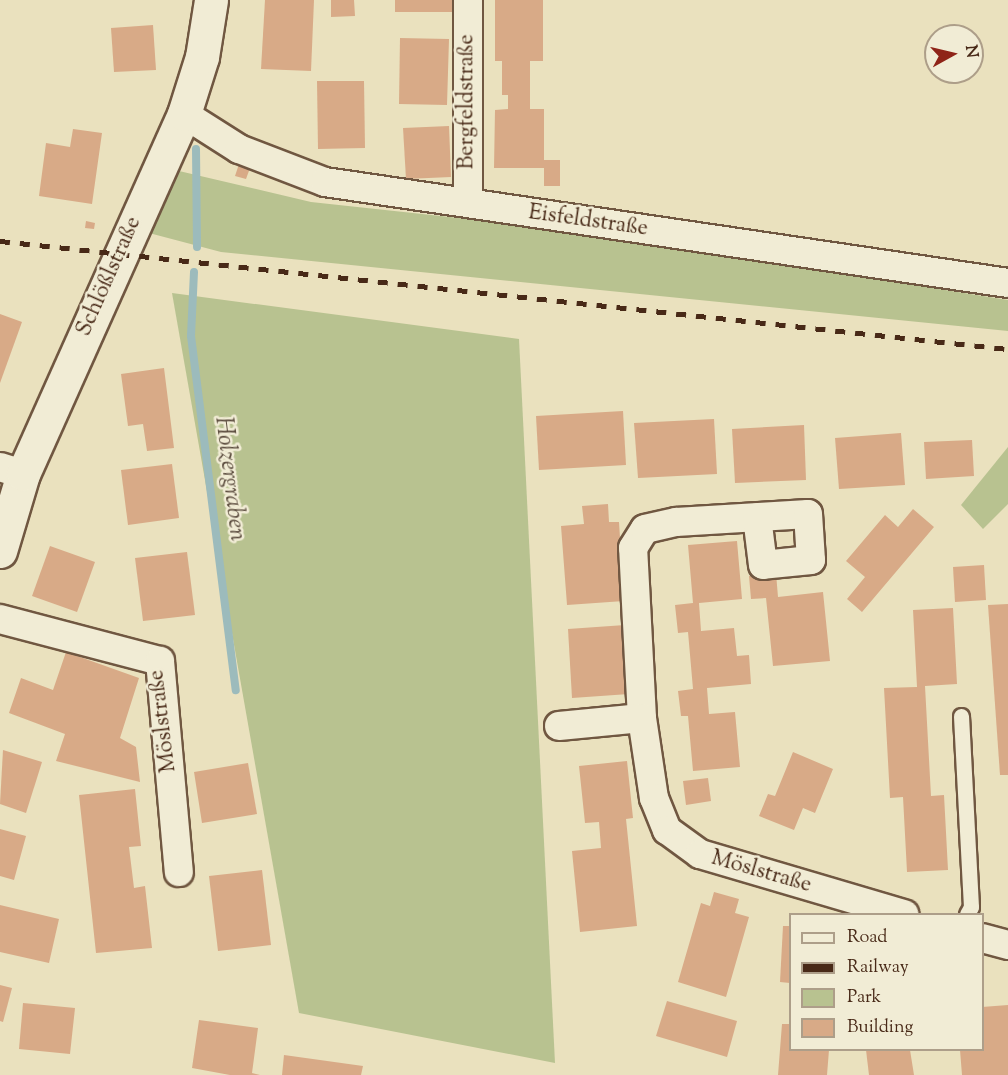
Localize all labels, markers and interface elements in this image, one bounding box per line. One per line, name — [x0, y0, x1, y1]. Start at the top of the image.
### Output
north arrow — [924, 24, 984, 84]
street label: Bergfeldstraße — [455, 34, 481, 170]
text: N — [958, 44, 983, 60]
street label: Eisfeldstraße — [527, 201, 649, 243]
street label: Schlößlstraße — [72, 213, 148, 341]
water label: Holzergraben — [207, 415, 251, 543]
street label: Möslstraße — [145, 668, 183, 774]
street label: Möslstraße — [708, 846, 814, 900]
legend — [789, 913, 984, 1051]
text: Road — [847, 925, 887, 951]
text: Railway — [847, 955, 909, 981]
text: Park — [847, 985, 881, 1011]
text: Building — [847, 1015, 913, 1041]

